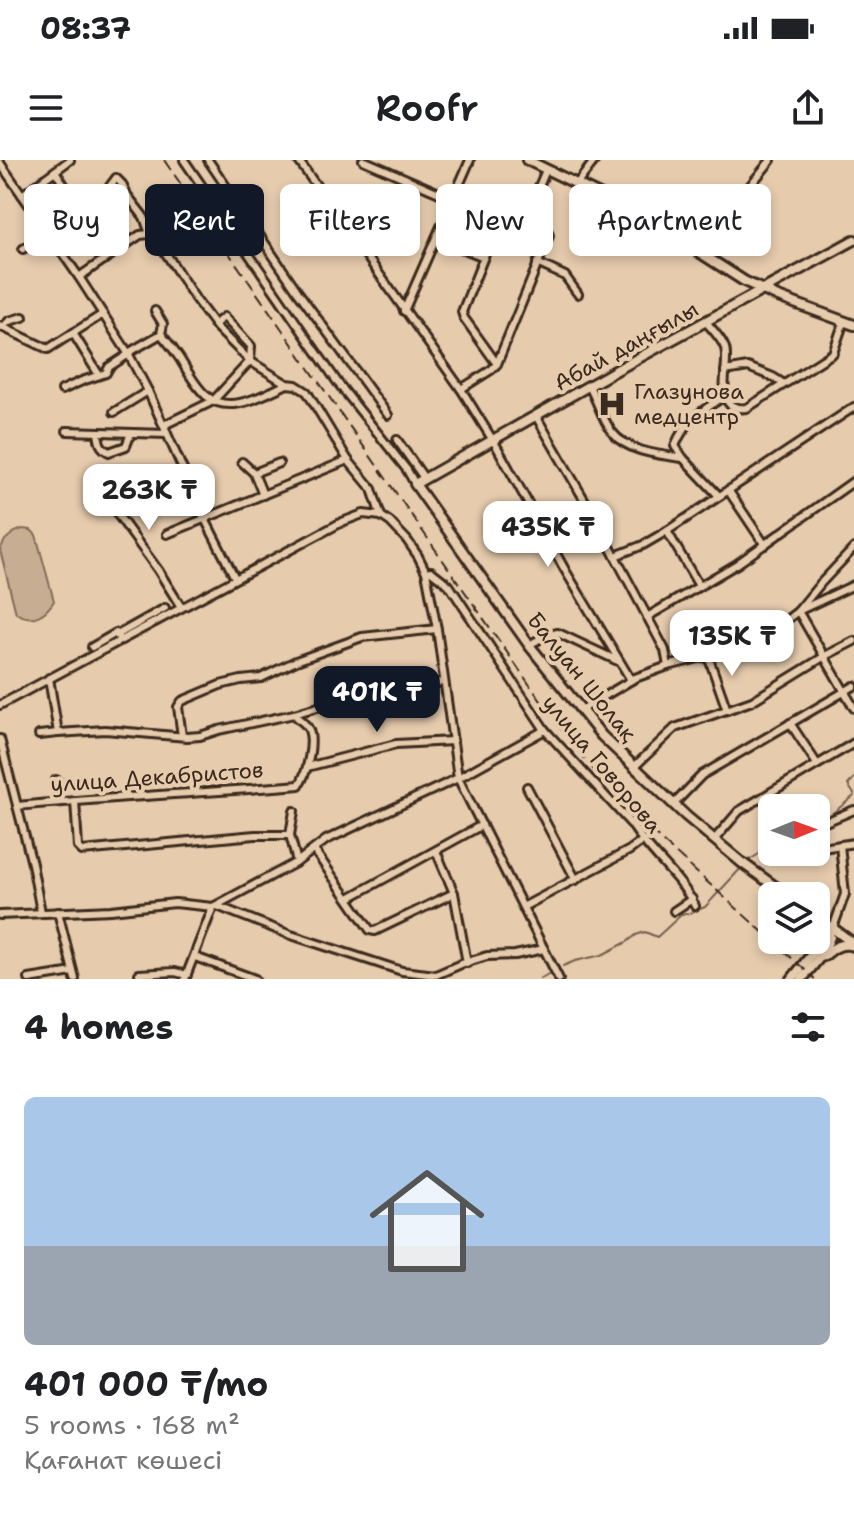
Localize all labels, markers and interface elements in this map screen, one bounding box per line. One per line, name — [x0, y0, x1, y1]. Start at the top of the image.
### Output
text: 08:37 — [40, 8, 131, 49]
text: Roofr — [376, 84, 478, 133]
icon: menu — [24, 86, 68, 130]
icon: share — [786, 86, 830, 130]
chip: Buy — [24, 184, 129, 256]
chip: Rent — [145, 184, 264, 256]
chip: Filters — [280, 184, 420, 256]
chip: New — [436, 184, 553, 256]
chip: Apartment — [569, 184, 771, 256]
street label: Абай даңғылы — [549, 294, 703, 398]
place label: Глазунова медцентр — [634, 377, 744, 431]
hospital icon: Глазунова медцентр — [597, 389, 627, 419]
pin: 263K ₸ — [84, 464, 214, 532]
text: 263K ₸ — [101, 472, 197, 507]
pin: 435K ₸ — [483, 501, 613, 569]
text: 435K ₸ — [501, 509, 595, 544]
street label: Балуан Шолақ — [521, 606, 644, 748]
pin: 135K ₸ — [667, 610, 797, 678]
text: 135K ₸ — [688, 618, 776, 653]
pin: 401K ₸ — [312, 666, 442, 734]
text: 401K ₸ — [332, 674, 422, 709]
street label: улица Говорова — [536, 689, 669, 839]
street label: улица Декабристов — [50, 755, 264, 799]
north arrow — [758, 794, 830, 866]
map controls — [758, 794, 830, 954]
button: layers — [758, 882, 830, 954]
text: 4 homes — [24, 1004, 173, 1050]
icon: filters — [786, 1005, 830, 1049]
icon: home — [355, 1149, 499, 1293]
text: 401 000 ₸/mo — [24, 1361, 268, 1407]
text: 5 rooms · 168 m² — [24, 1407, 240, 1442]
text: Қағанат көшесі — [24, 1442, 222, 1477]

